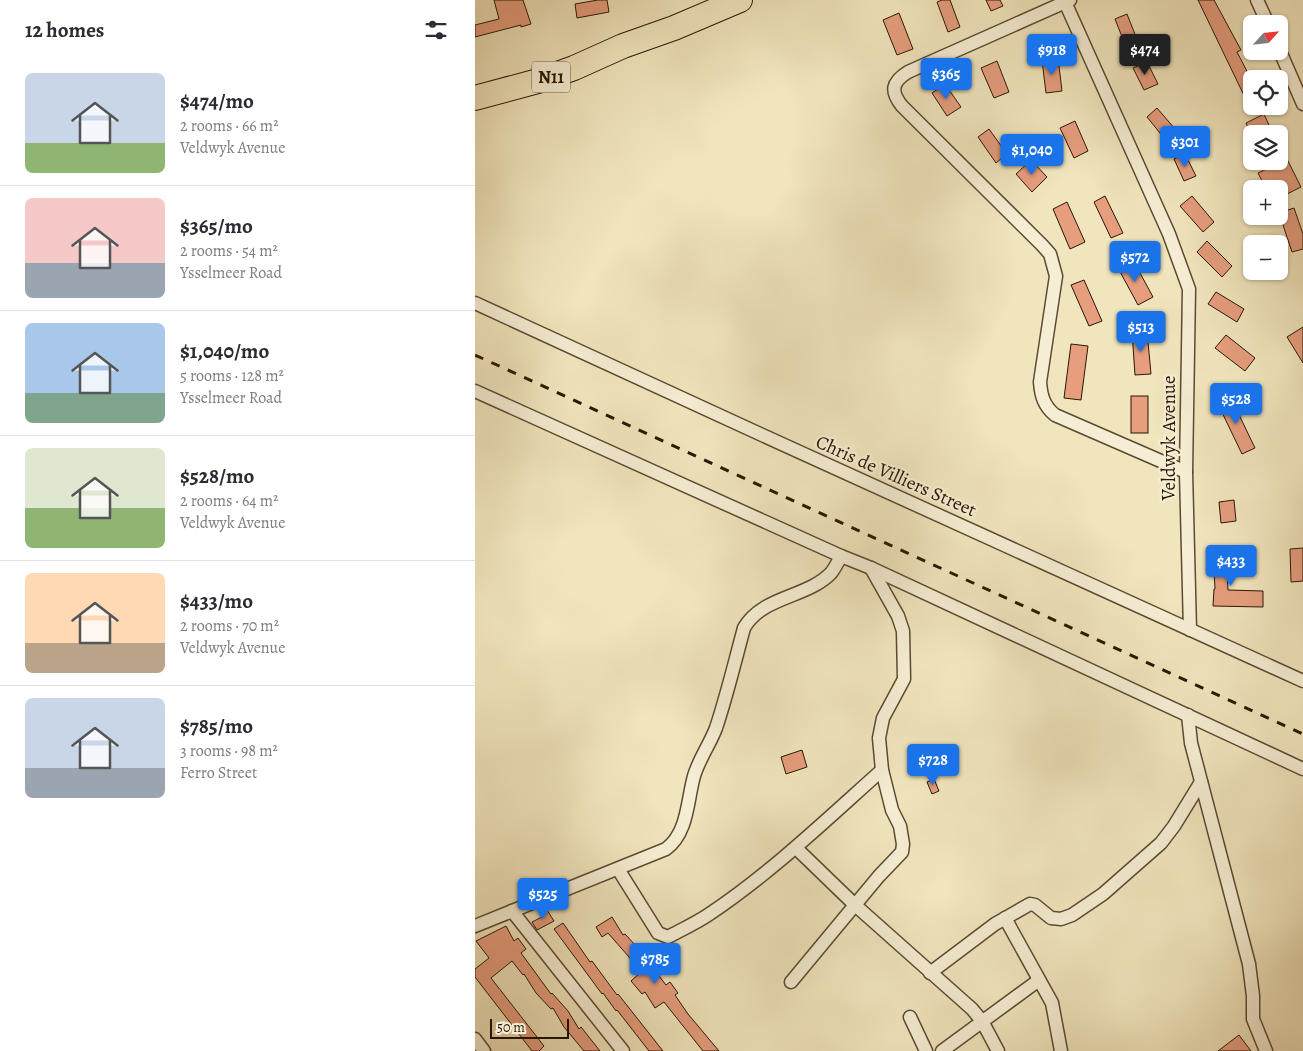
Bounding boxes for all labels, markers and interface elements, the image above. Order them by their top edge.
north arrow [1243,15,1287,60]
map controls [1243,15,1288,280]
text: 12 homes [25,16,104,44]
icon: filters [422,16,450,44]
pin: $918 [1022,34,1082,76]
pin: $474 [1115,34,1175,76]
text: $918 [1038,39,1066,61]
text: $474 [1130,39,1160,61]
pin: $365 [916,58,976,100]
road number: N11 [532,62,570,92]
text: $365 [932,63,960,85]
button: locate [1243,70,1288,115]
text: $474/mo [180,87,254,115]
icon: home [65,93,125,153]
text: 2 rooms · 66 m² [180,115,278,137]
button: layers [1243,125,1288,170]
pin: $301 [1155,126,1215,168]
text: $301 [1171,131,1199,153]
pin: $1,040 [991,134,1073,176]
text: Veldwyk Avenue [180,137,285,159]
text: $1,040 [1011,139,1053,161]
button: + [1243,180,1288,225]
text: $365/mo [180,212,253,240]
icon: home [65,218,125,278]
button: − [1243,235,1288,280]
text: 2 rooms · 54 m² [180,240,278,262]
pin: $572 [1105,240,1165,283]
text: $572 [1121,246,1149,268]
text: Ysselmeer Road [180,262,282,284]
pin: $513 [1111,310,1171,353]
text: $513 [1128,316,1154,338]
text: $1,040/mo [180,337,269,365]
icon: home [65,343,125,403]
text: 5 rooms · 128 m² [180,365,284,387]
street label: Veldwyk Avenue [1156,375,1182,502]
pin: $528 [1206,382,1266,425]
text: Ysselmeer Road [180,387,282,409]
text: $528 [1221,388,1251,410]
street label: Chris de Villiers Street [812,429,980,523]
text: $528/mo [180,462,254,490]
icon: home [65,468,125,528]
text: 2 rooms · 64 m² [180,490,278,512]
text: Veldwyk Avenue [180,512,285,534]
pin: $433 [1201,544,1261,587]
text: $433 [1217,550,1245,572]
text: $433/mo [180,587,253,615]
icon: home [65,593,125,653]
text: 2 rooms · 70 m² [180,615,279,637]
text: Veldwyk Avenue [180,637,285,659]
text: $785/mo [180,712,253,740]
icon: home [65,718,125,778]
text: 3 rooms · 98 m² [180,740,278,762]
pin: $728 [903,744,963,786]
text: $728 [918,749,948,771]
text: Ferro Street [180,762,257,784]
pin: $525 [513,878,573,920]
text: $525 [529,883,557,905]
pin: $785 [625,942,685,985]
text: $785 [641,948,669,970]
scale bar [490,1016,569,1039]
text: 50 m [497,1018,525,1037]

